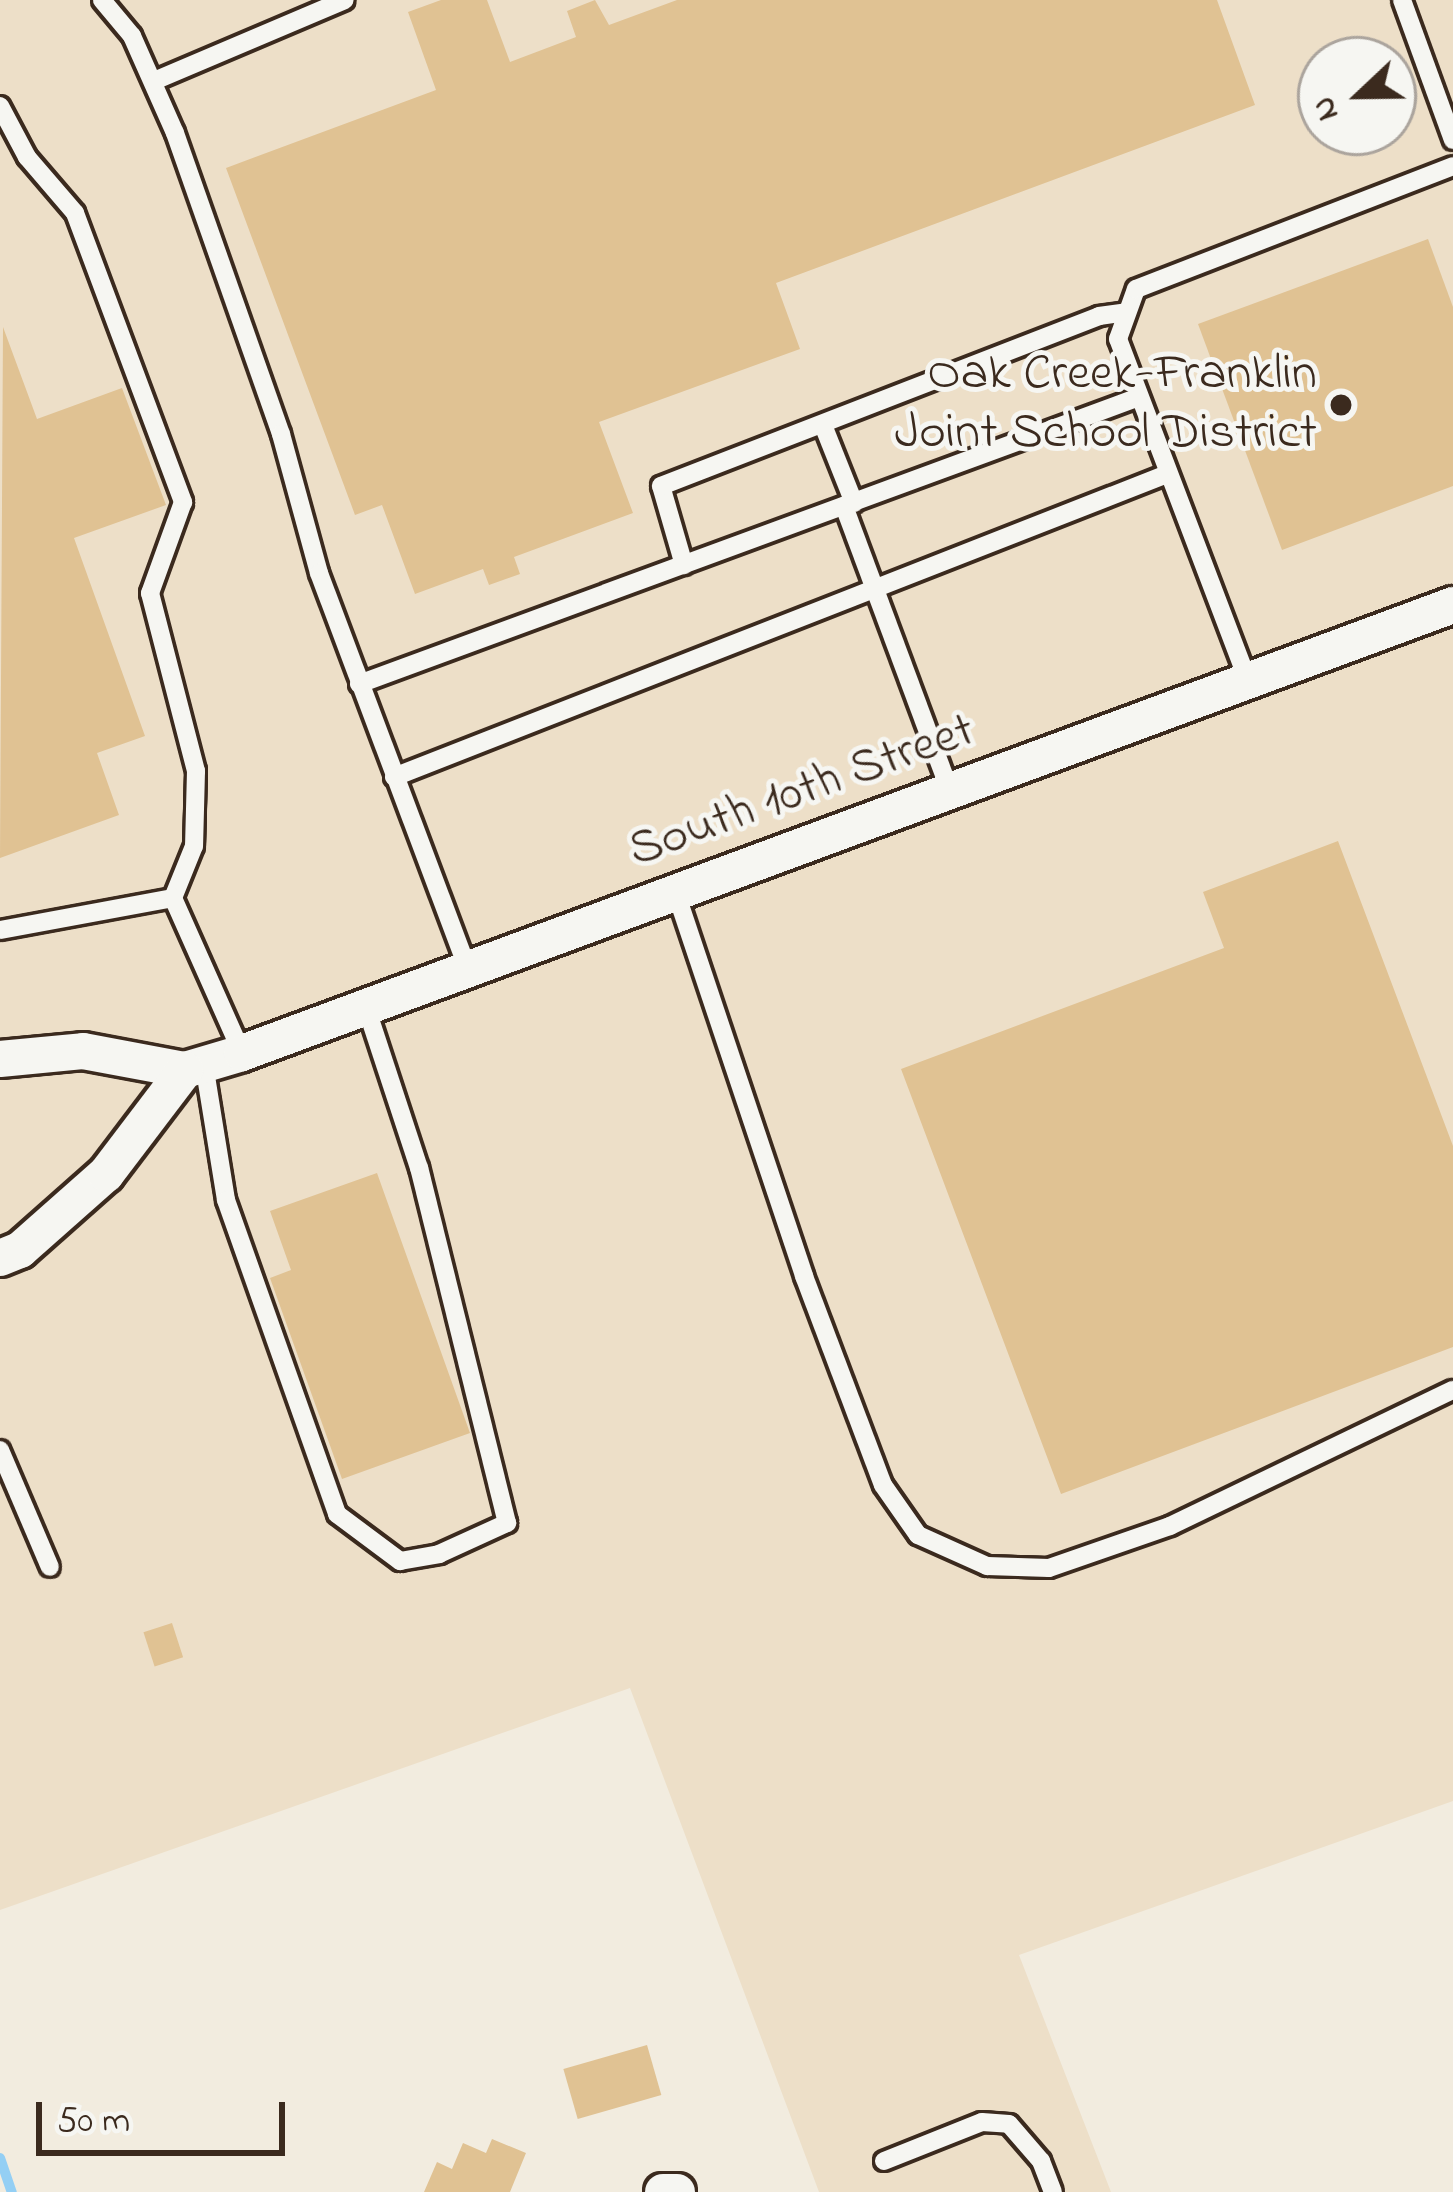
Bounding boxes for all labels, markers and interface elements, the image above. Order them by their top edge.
north arrow [1297,36,1417,156]
text: N [1300,89,1353,128]
place label: Oak Creek-Franklin Joint School District [894,345,1317,465]
marker: Oak Creek-Franklin Joint School District [1328,392,1354,418]
street label: South 10th Street [621,701,983,883]
scale bar [42,2078,291,2152]
text: 50 m [57,2096,130,2149]

